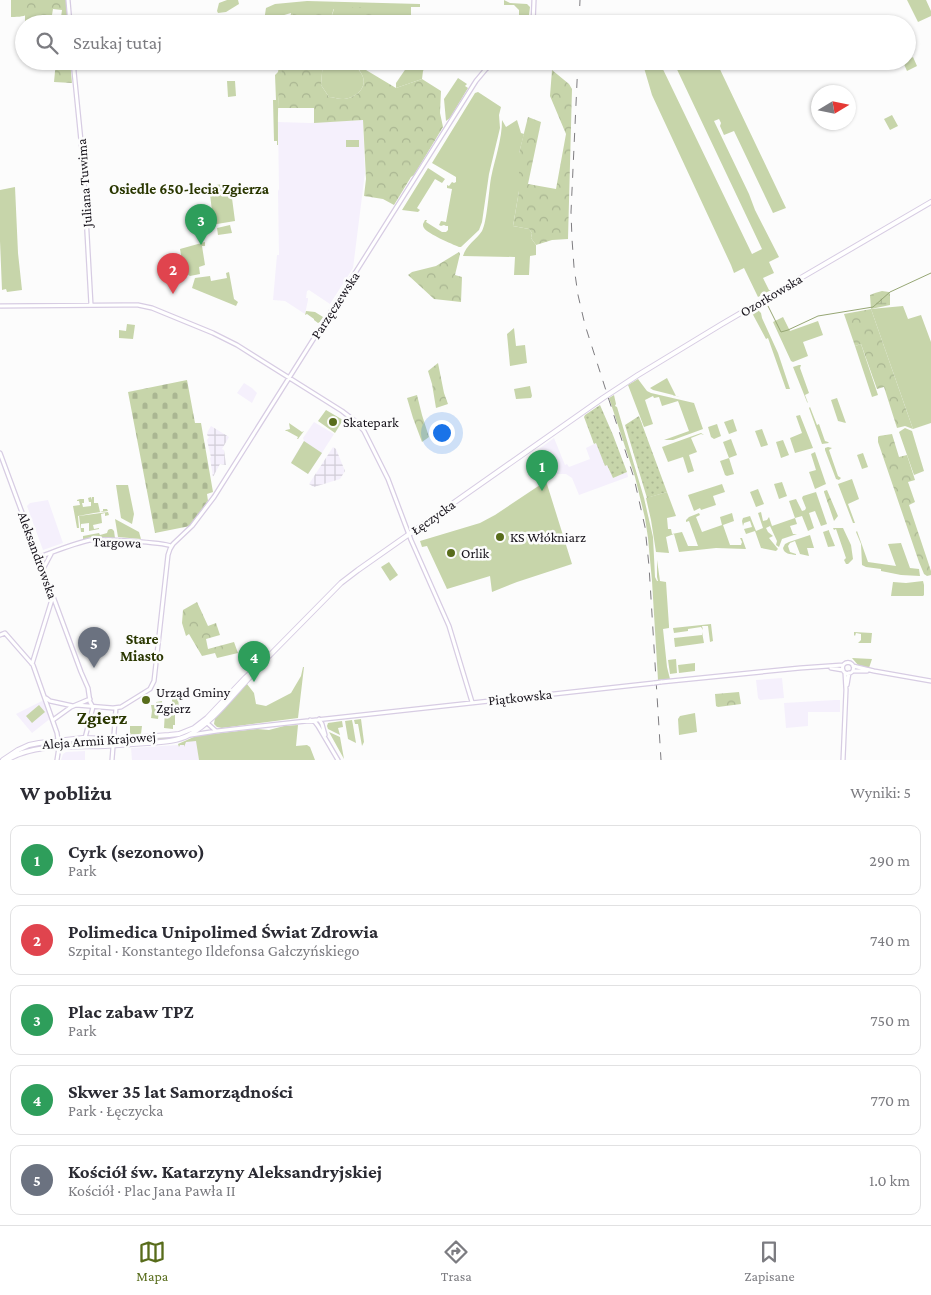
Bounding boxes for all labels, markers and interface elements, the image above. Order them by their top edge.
search box [15,15,916,70]
icon: search [33,29,61,57]
text: Szukaj tutaj [73,32,162,53]
north arrow [811,85,856,130]
street label: Juliana Tuwima [73,138,95,230]
district label: Osiedle 650-lecia Zgierza [109,181,270,197]
pin: 3 [185,204,217,245]
pin: 2 [157,253,189,294]
street label: Parzęczewska [307,268,363,342]
street label: Ozorkowska [737,270,805,320]
place label: Skatepark [343,414,399,430]
marker: Skatepark [327,416,339,428]
your location [429,420,455,446]
pin: 1 [526,450,558,491]
street label: Łęczycka [408,496,458,538]
street label: Aleksandrowska [15,509,61,601]
place label: KS Włókniarz [510,529,586,545]
marker: KS Włókniarz [494,531,506,543]
street label: Targowa [92,533,142,551]
place label: Orlik [461,545,490,561]
marker: Orlik [445,547,457,559]
pin: 5 [78,627,110,668]
district label: Stare Miasto [120,631,164,664]
pin: 4 [238,641,270,682]
place label: Urząd Gminy Zgierz [156,684,231,716]
street label: Piątkowska [487,686,553,708]
marker: Urząd Gminy Zgierz [140,694,152,706]
district label: Zgierz [77,707,127,728]
street label: Aleja Armii Krajowej [42,728,156,753]
text: W pobliżu [20,781,112,805]
text: Wyniki: 5 [850,784,911,801]
text: Cyrk (sezonowo) [68,841,205,862]
text: 1 [34,852,40,869]
text: 290 m [869,852,910,869]
text: Park [68,862,96,879]
text: Polimedica Unipolimed Świat Zdrowia [68,921,378,942]
text: 2 [33,932,41,949]
text: 740 m [870,932,910,949]
text: Szpital · Konstantego Ildefonsa Gałczyńskiego [68,942,360,959]
text: Plac zabaw TPZ [68,1001,194,1022]
text: 3 [33,1012,41,1029]
text: 750 m [870,1012,910,1029]
text: Park [68,1022,96,1039]
text: Skwer 35 lat Samorządności [68,1081,293,1102]
text: 4 [33,1092,41,1109]
text: 770 m [871,1092,910,1109]
text: Park · Łęczycka [68,1102,163,1119]
text: Kościół św. Katarzyny Aleksandryjskiej [68,1161,382,1182]
text: 5 [33,1172,41,1189]
text: 1.0 km [869,1172,910,1189]
text: Kościół · Plac Jana Pawła II [68,1182,236,1199]
tab: Mapa [136,1238,168,1284]
tab: Trasa [441,1238,472,1284]
tab: Zapisane [744,1238,795,1284]

